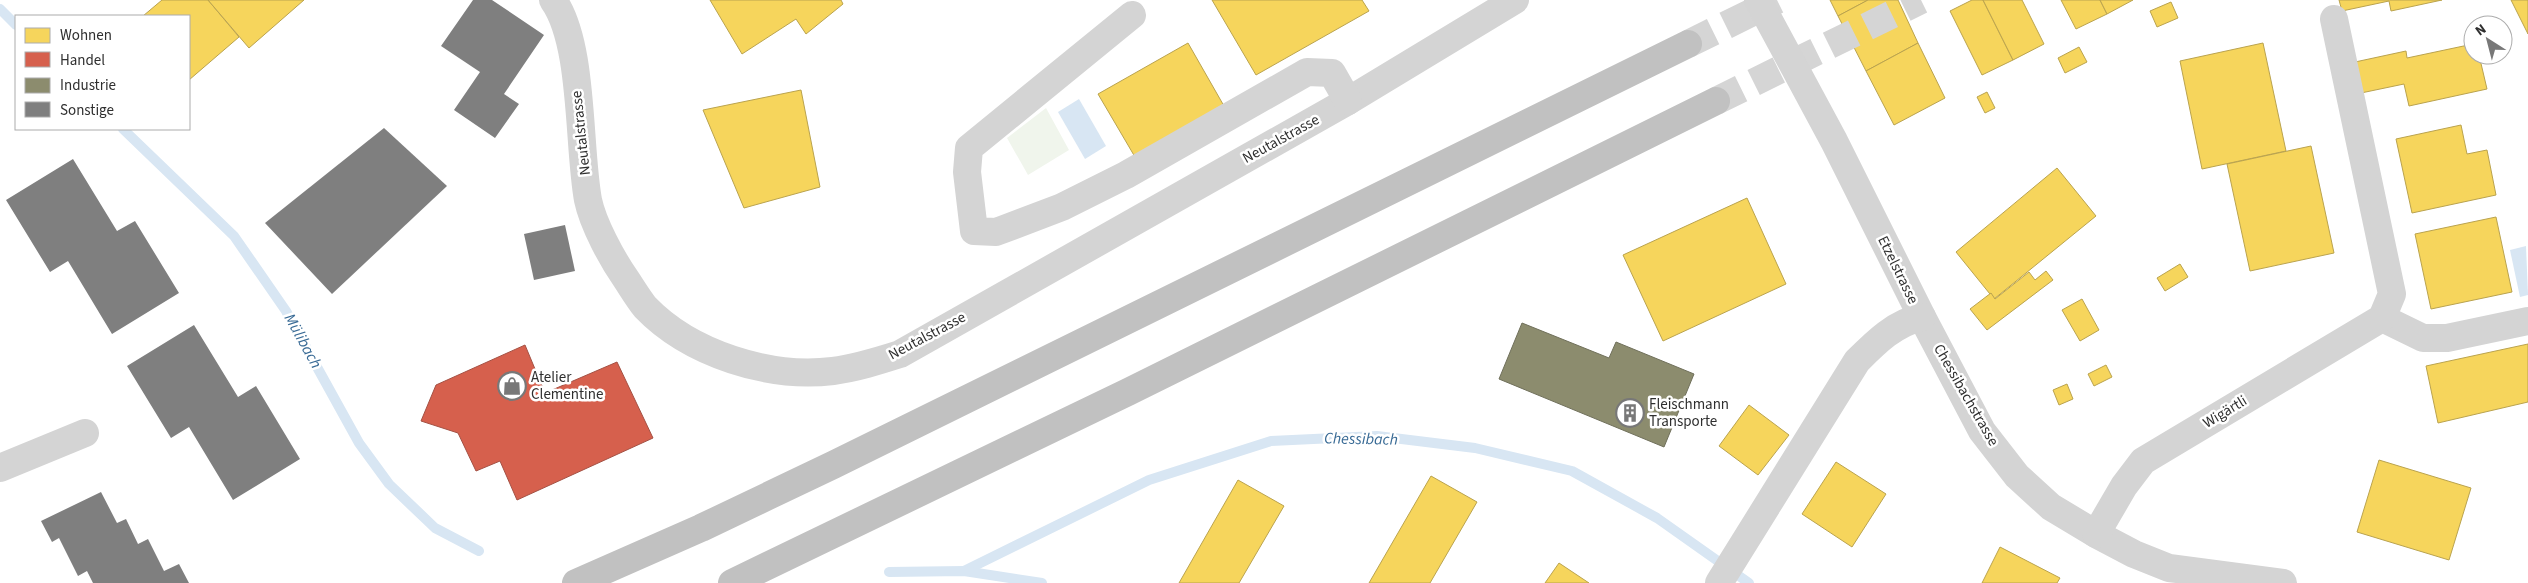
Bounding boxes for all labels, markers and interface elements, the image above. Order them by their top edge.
legend [15,15,190,130]
north arrow [2463,15,2513,65]
text: N [2471,19,2491,41]
text: Wohnen [60,25,112,46]
text: Handel [60,50,105,71]
text: Industrie [60,75,116,96]
street label: Neutalstrasse [566,90,596,176]
text: Sonstige [60,100,114,121]
street label: Neutalstrasse [1239,109,1323,169]
street label: Etzelstrasse [1872,232,1924,308]
street label: Neutalstrasse [885,307,969,365]
water label: Mülibach [279,309,327,373]
street label: Chessibachstrasse [1928,340,2004,450]
place label: Atelier Clementine [531,367,603,405]
shop icon: Atelier Clementine [497,371,527,401]
street label: Wigärtli [2199,391,2251,433]
place label: Fleischmann Transporte [1649,394,1729,432]
building icon: Fleischmann Transporte [1615,398,1645,428]
water label: Chessibach [1324,427,1398,451]

